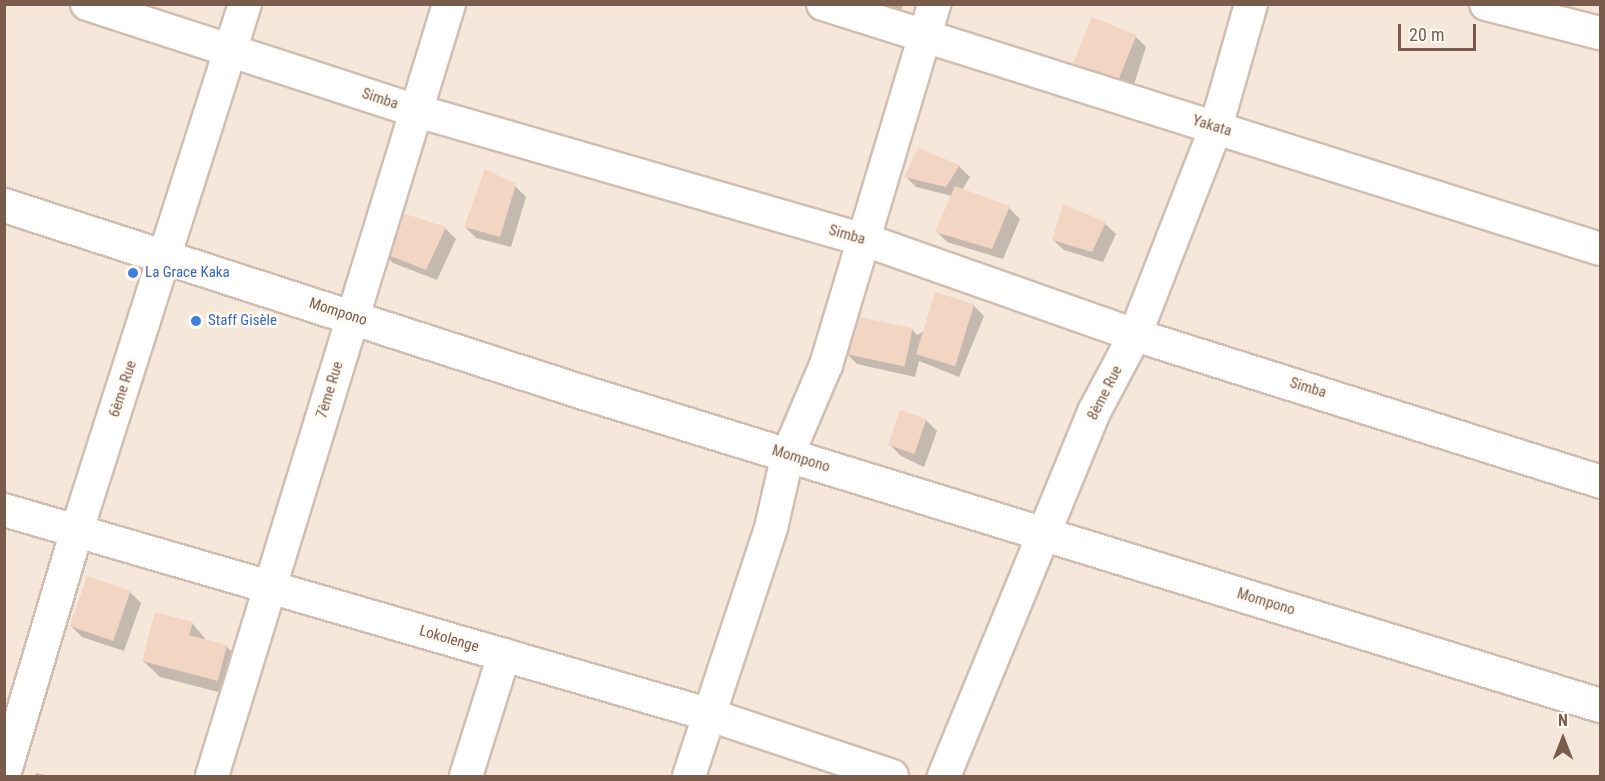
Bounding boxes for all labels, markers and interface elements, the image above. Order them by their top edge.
scale bar [1401,12,1479,50]
text: 20 m [1409,24,1444,45]
street label: Simba [360,85,400,113]
street label: Yakata [1190,112,1234,140]
street label: Simba [827,221,867,249]
place label: La Grace Kaka [145,264,230,282]
marker: La Grace Kaka [126,266,140,280]
street label: Mompono [307,294,369,330]
place label: Staff Gisèle [208,312,277,330]
marker: Staff Gisèle [189,314,203,328]
street label: 6ème Rue [105,358,141,420]
street label: 7ème Rue [313,359,347,421]
street label: 8ème Rue [1084,363,1126,423]
street label: Simba [1288,374,1328,402]
street label: Mompono [770,442,832,476]
street label: Mompono [1235,585,1297,619]
street label: Lokolenge [417,622,481,656]
north arrow [1533,709,1593,769]
text: N [1558,711,1568,730]

